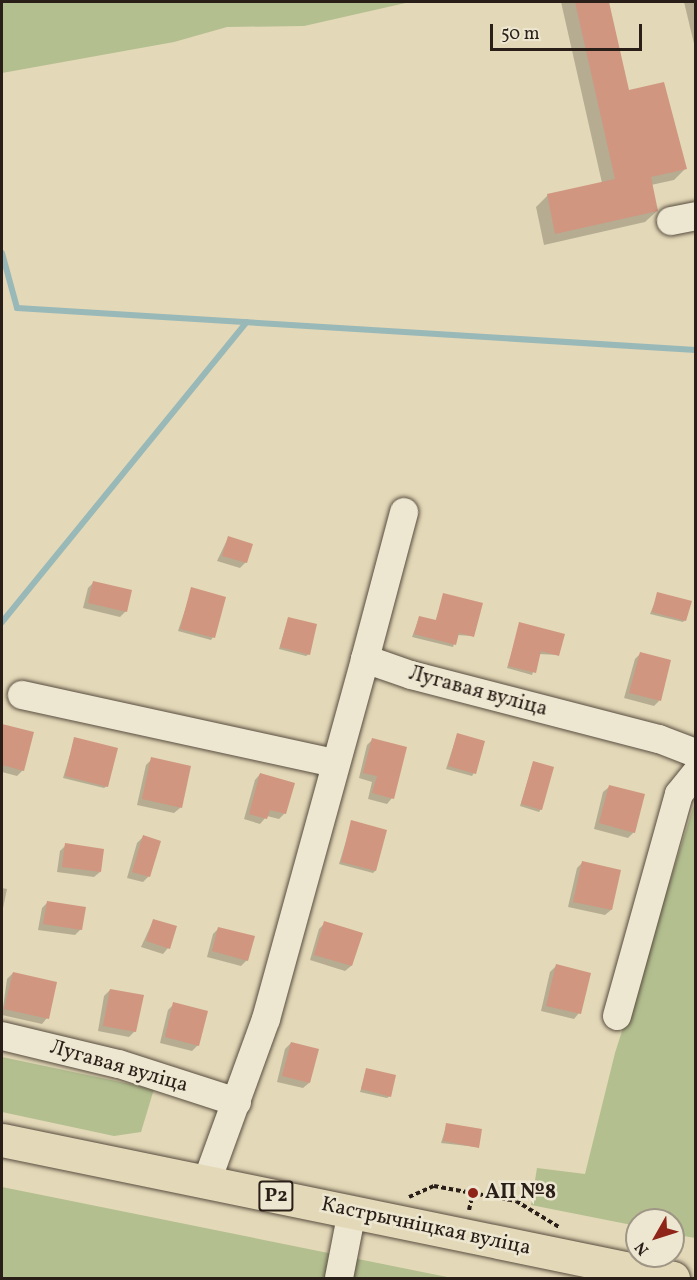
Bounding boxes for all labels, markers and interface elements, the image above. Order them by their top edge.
scale bar [493,12,644,50]
text: 50 m [501,22,540,47]
street label: Лугавая вуліца [406,661,550,723]
street label: Лугавая вуліца [47,1035,191,1099]
road number: Р2 [258,1179,294,1213]
place label: АП №8 [485,1180,556,1206]
marker: АП №8 [466,1186,480,1200]
street label: Кастрычніцкая вуліца [319,1192,533,1262]
north arrow [625,1208,685,1268]
text: N [630,1237,655,1260]

